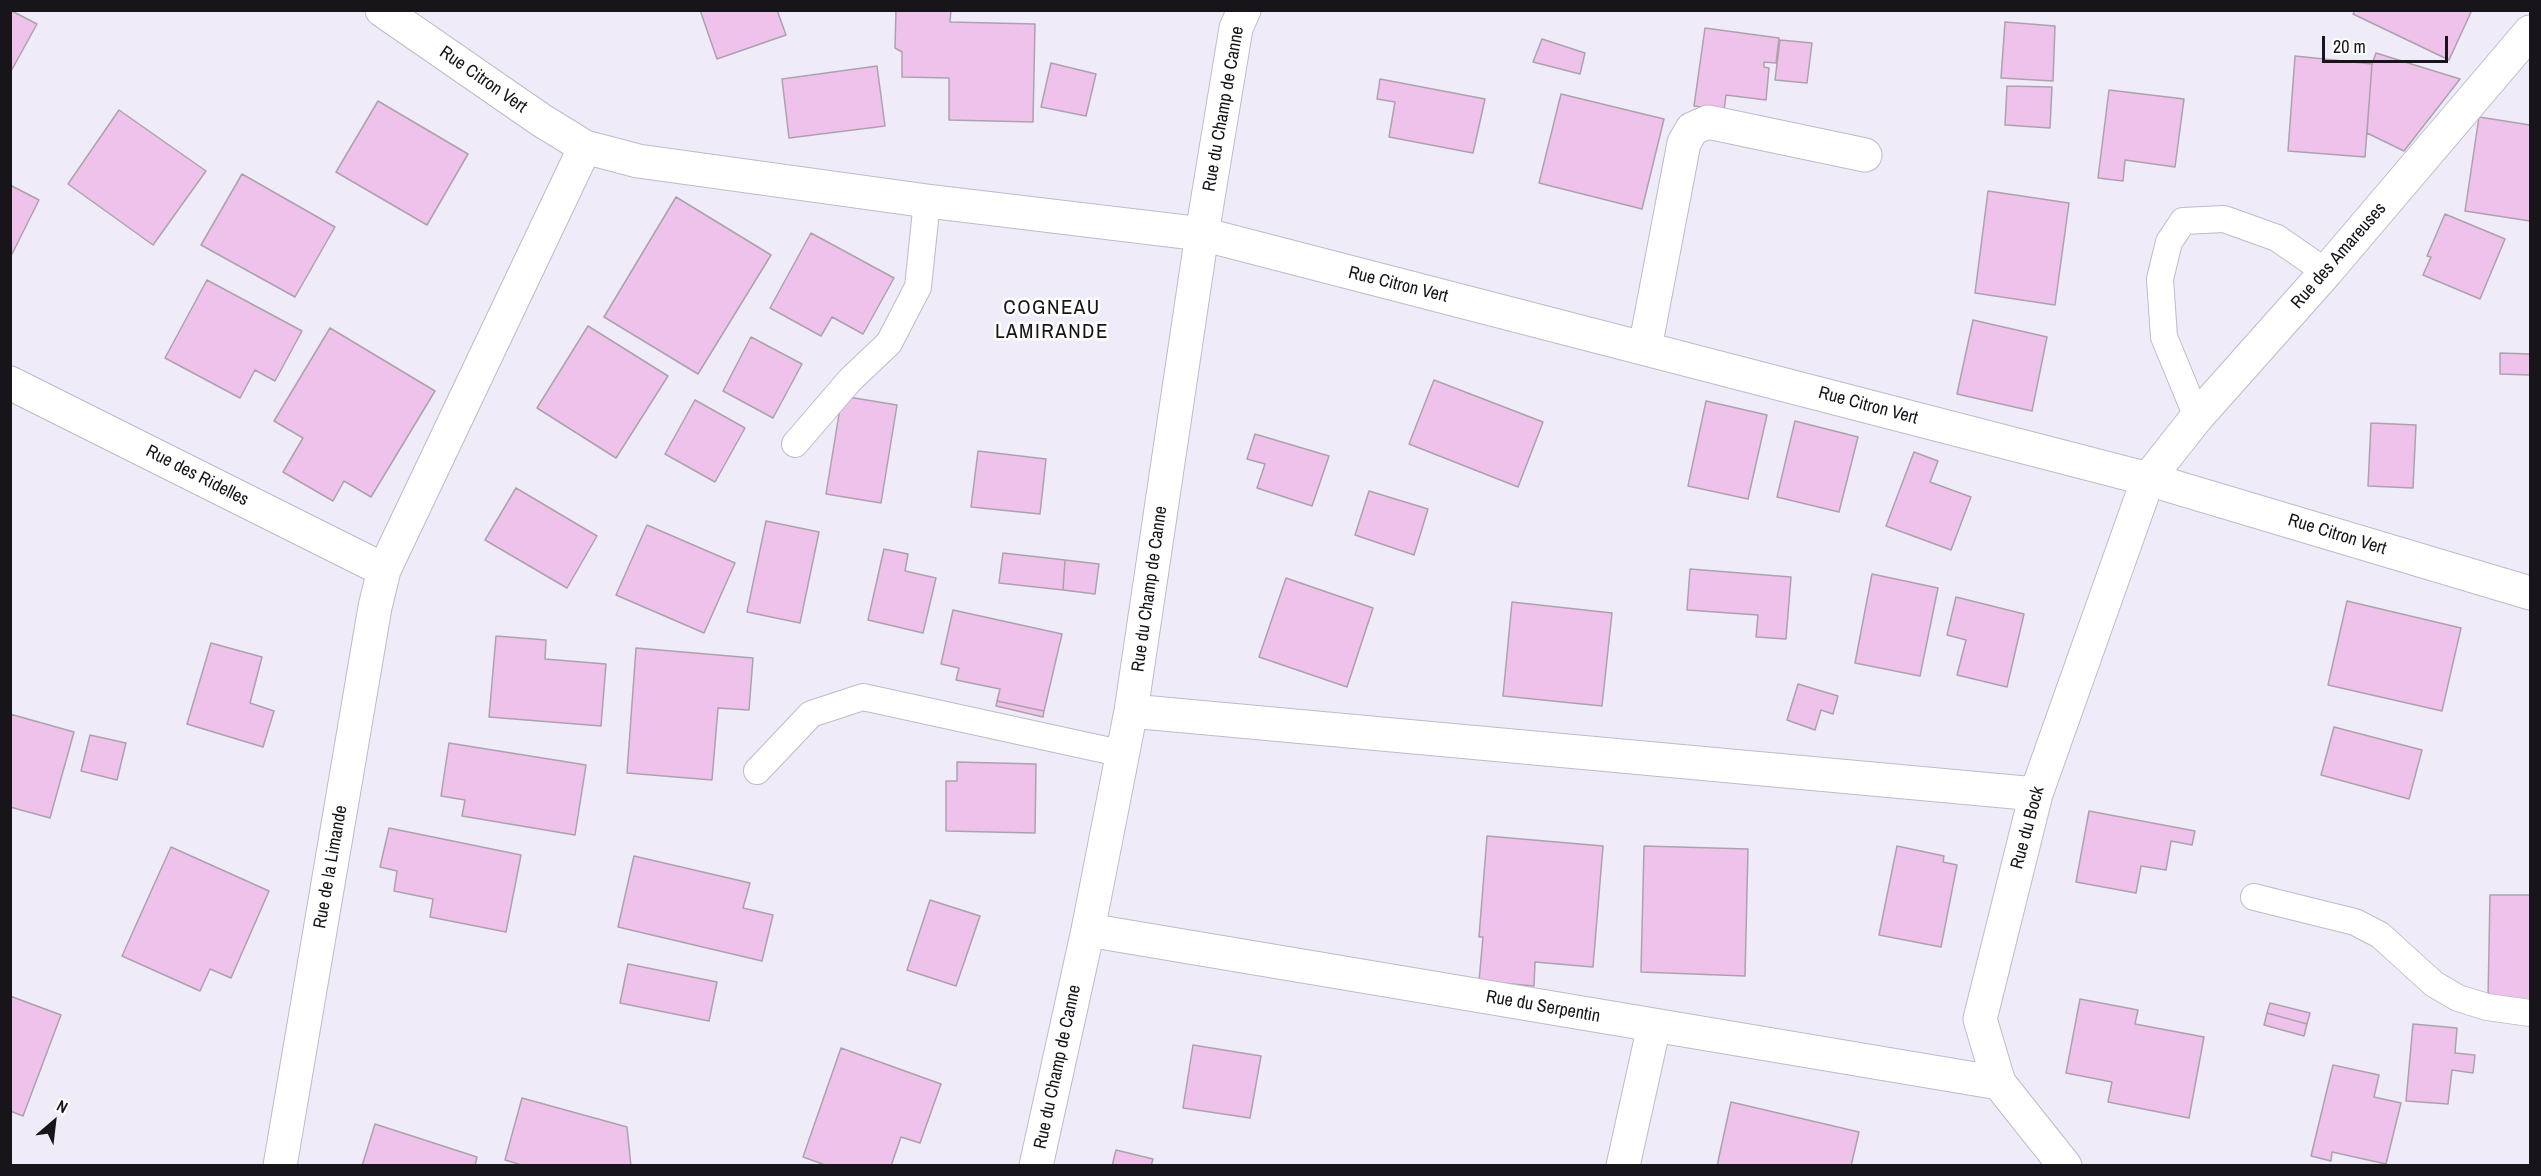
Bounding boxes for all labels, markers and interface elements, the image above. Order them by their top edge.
scale bar [2325,24,2451,62]
street label: Rue du Champ de Canne [1199,25,1249,193]
text: 20 m [2333,34,2366,59]
street label: Rue Citron Vert [435,42,531,118]
street label: Rue des Amareuses [2287,198,2391,314]
street label: Rue Citron Vert [1346,262,1450,308]
district label: COGNEAU LAMIRANDE [995,295,1109,345]
street label: Rue Citron Vert [1816,382,1920,430]
street label: Rue des Ridelles [142,441,252,511]
street label: Rue du Champ de Canne [1128,505,1172,673]
street label: Rue Citron Vert [2285,510,2389,560]
street label: Rue du Bock [2007,784,2049,872]
street label: Rue de la Limande [310,804,352,930]
street label: Rue du Champ de Canne [1030,983,1086,1151]
street label: Rue du Serpentin [1484,986,1602,1028]
north arrow [24,1092,84,1152]
text: N [53,1094,72,1118]

